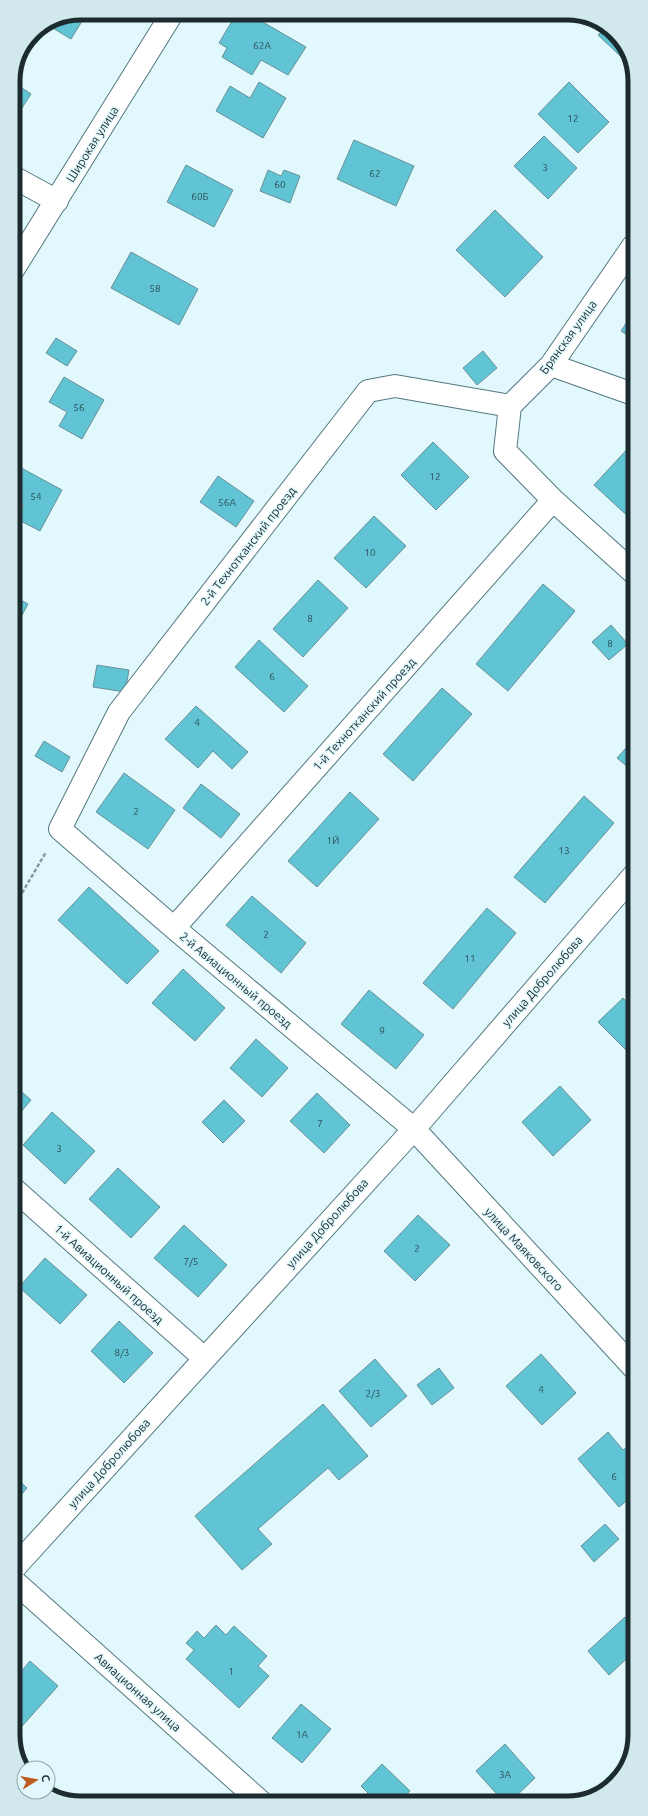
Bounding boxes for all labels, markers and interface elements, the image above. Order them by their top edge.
house number: 62А [253,40,271,51]
street label: Широкая улица [63,104,121,184]
house number: 12 [567,113,579,124]
house number: 3 [542,162,548,173]
house number: 62 [369,168,381,179]
house number: 60 [274,179,286,190]
house number: 60Б [191,191,209,202]
house number: 58 [149,283,161,294]
street label: Брянская улица [537,298,599,376]
house number: 56 [73,402,85,413]
house number: 12 [429,471,441,482]
street label: 2-й Технотканский проезд [198,484,298,608]
house number: 54 [30,491,42,502]
house number: 56А [218,497,236,508]
house number: 10 [364,547,376,558]
house number: 8 [307,613,313,624]
house number: 8 [607,638,613,649]
street label: 1-й Технотканский проезд [310,655,418,773]
house number: 6 [269,671,275,682]
house number: 4 [194,717,200,728]
house number: 2 [133,806,139,817]
house number: 1Й [327,835,339,846]
house number: 13 [558,845,570,856]
street label: 2-й Авиационный проезд [177,929,295,1031]
house number: 2 [263,929,269,940]
street label: улица Добролюбова [499,933,585,1029]
house number: 11 [464,953,476,964]
house number: 9 [379,1025,385,1036]
house number: 7 [317,1118,323,1129]
house number: 3 [56,1143,62,1154]
street label: улица Добролюбова [284,1176,370,1270]
street label: улица Маяковского [482,1205,566,1293]
street label: 1-й Авиационный проезд [52,1222,166,1326]
house number: 2 [414,1243,420,1254]
house number: 7/5 [184,1256,198,1267]
house number: 8/3 [115,1347,129,1358]
house number: 4 [538,1384,544,1395]
house number: 2/3 [366,1388,380,1399]
street label: улица Добролюбова [66,1416,152,1510]
house number: 6 [611,1471,617,1482]
street label: Авиационная улица [92,1650,184,1734]
house number: 1 [228,1666,234,1677]
house number: 1А [296,1729,309,1740]
north arrow [16,1760,56,1800]
house number: 3А [499,1769,512,1780]
text: С [39,1773,52,1783]

